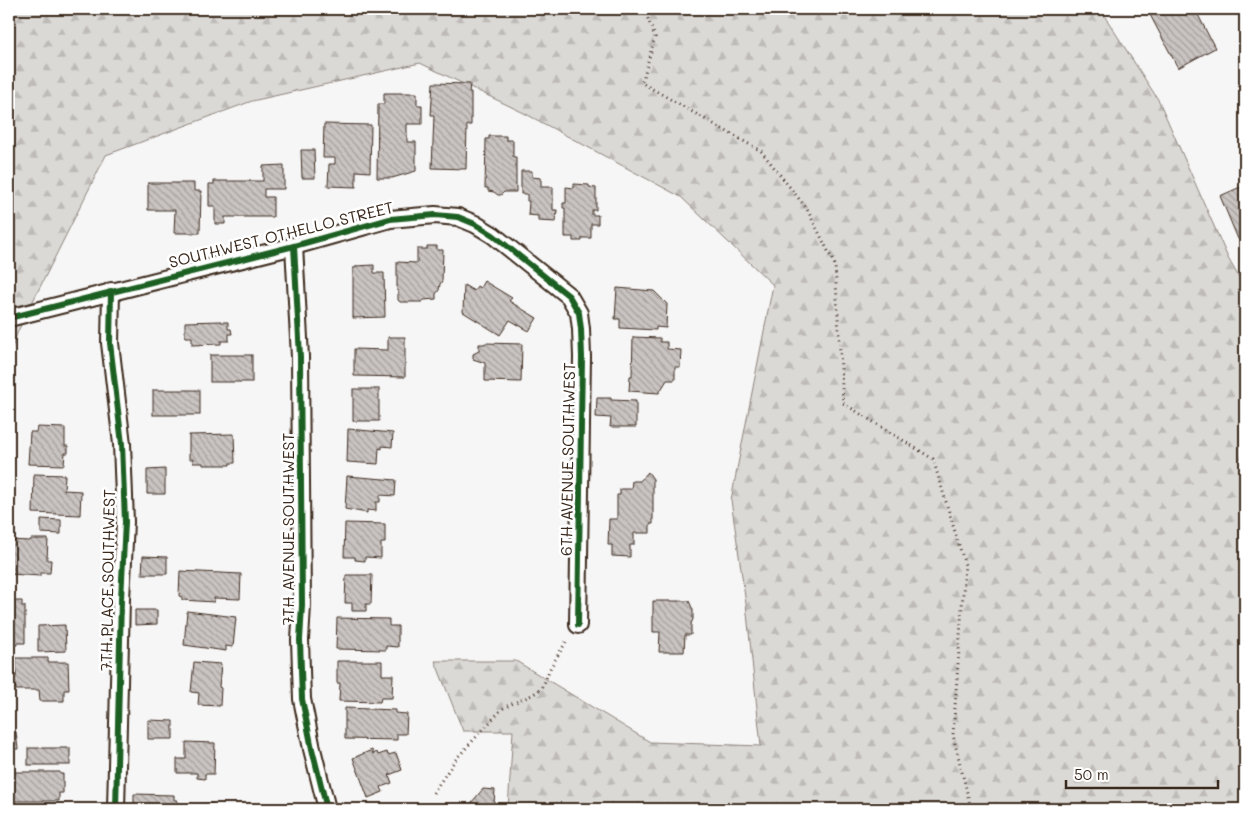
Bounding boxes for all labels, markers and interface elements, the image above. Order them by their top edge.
street label: SOUTHWEST OTHELLO STREET [166,196,396,272]
street label: 6TH AVENUE SOUTHWEST [555,362,579,556]
street label: 7TH AVENUE SOUTHWEST [277,432,298,626]
street label: 7TH PLACE SOUTHWEST [95,489,119,671]
scale bar [1066,758,1219,790]
text: 50 m [1074,764,1109,784]

